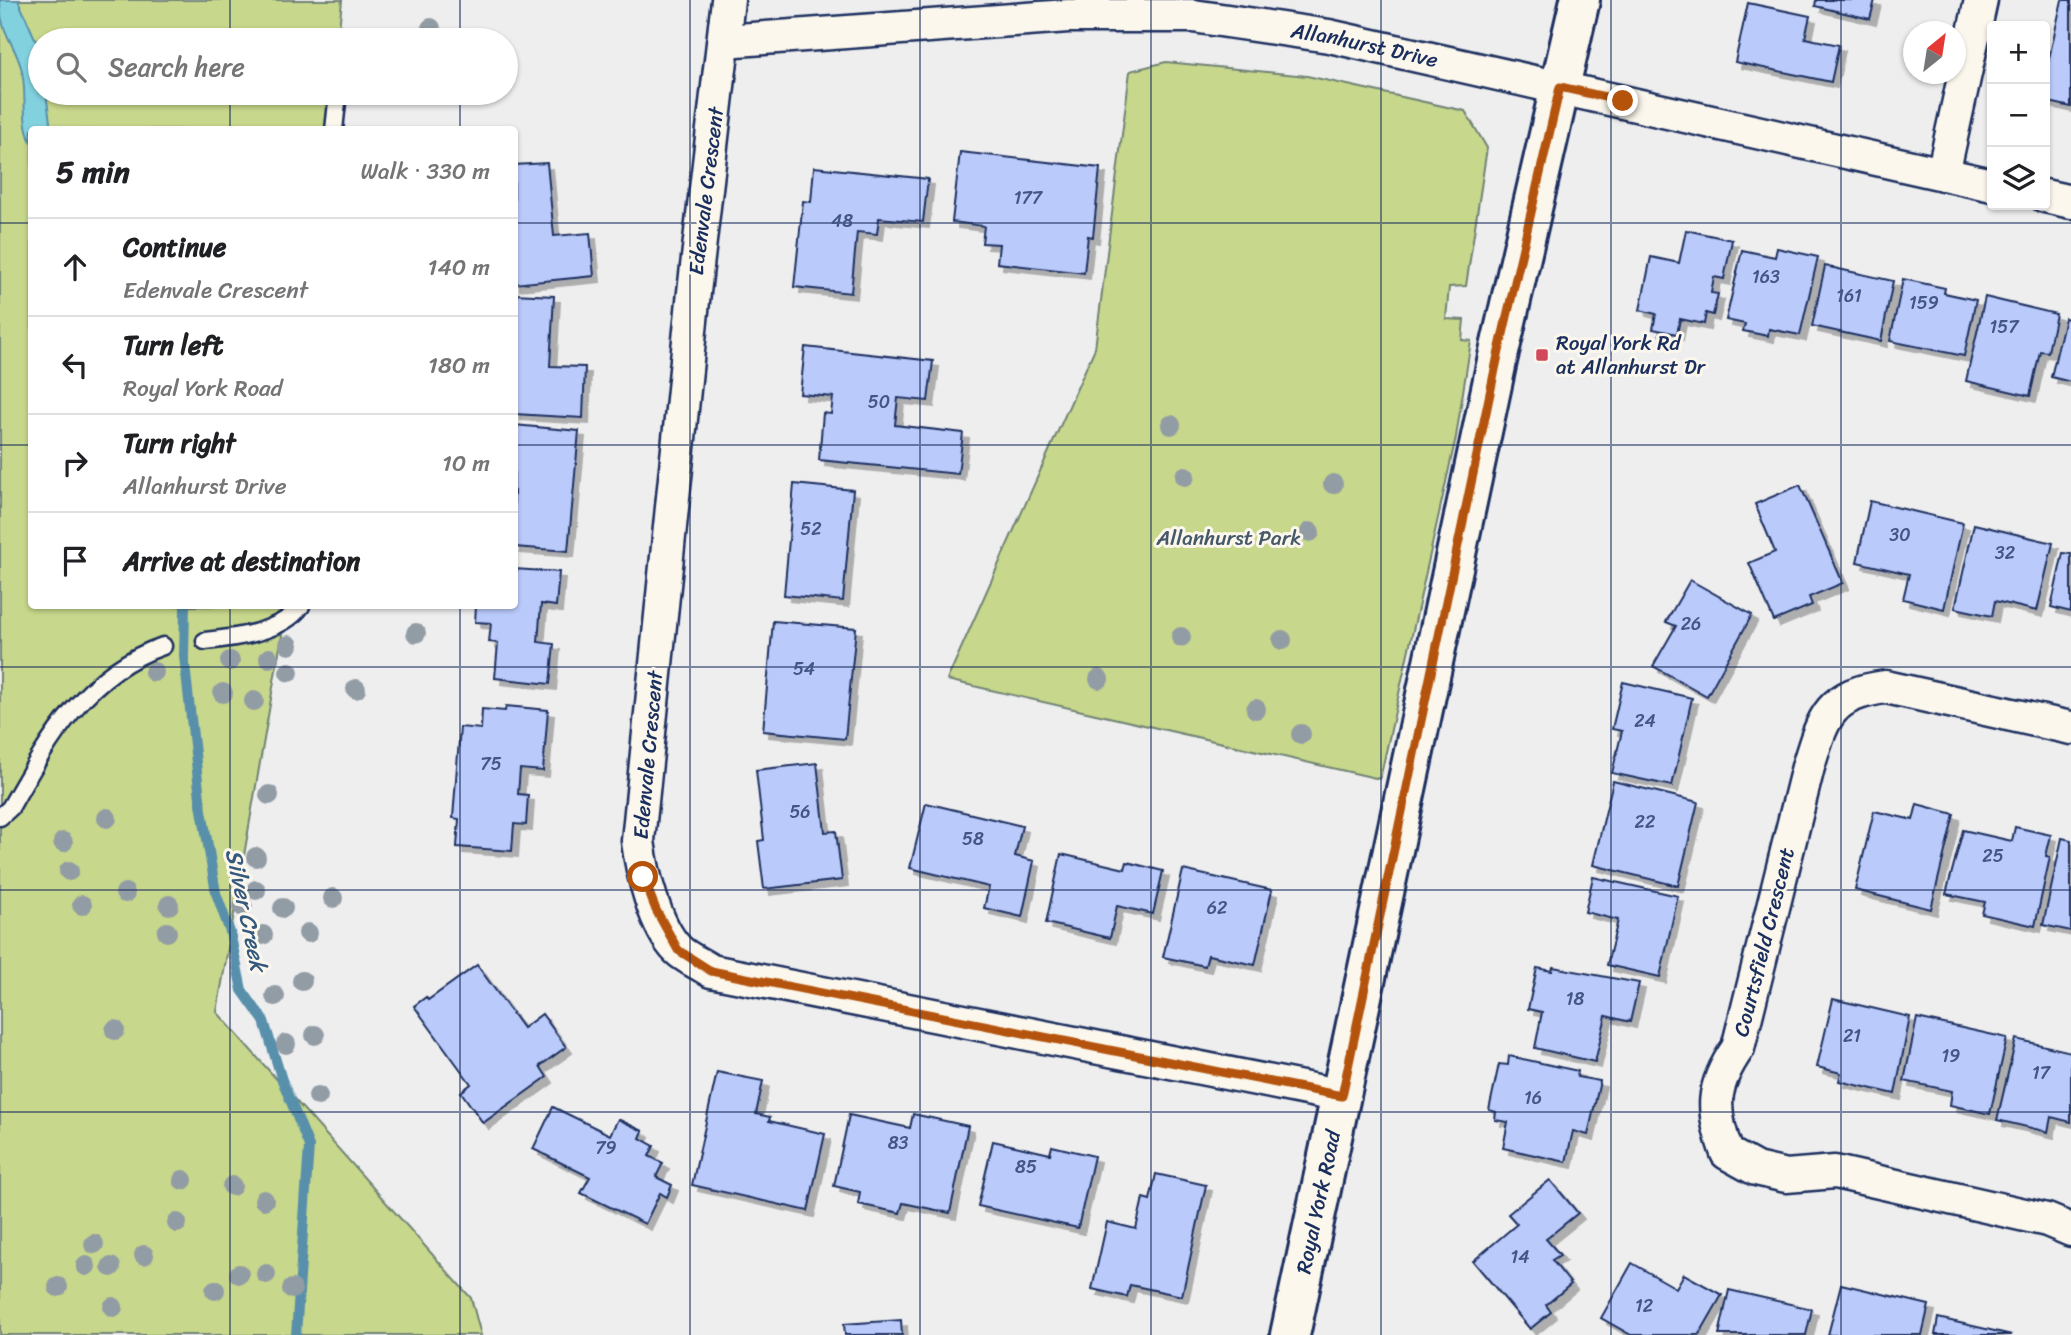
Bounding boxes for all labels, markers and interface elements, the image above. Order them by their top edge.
street label: Allanhurst Drive [1288,12,1442,79]
north arrow [1903,21,1966,84]
map controls [1987,21,2050,210]
button: + [1987,21,2050,84]
search box [28,28,518,105]
text: Search here [108,44,245,90]
icon: search [52,48,90,86]
button: − [1987,84,2050,147]
route end [1607,85,1638,116]
street label: Edenvale Crescent [677,103,735,277]
text: 5 min [56,145,130,199]
button: layers [1987,147,2050,210]
text: Walk · 330 m [360,151,490,192]
house number: 177 [1014,182,1044,214]
house number: 48 [831,205,853,237]
text: Continue [123,224,226,270]
text: 140 m [428,247,490,288]
icon: ahead [56,248,94,286]
house number: 163 [1752,261,1780,293]
text: Edenvale Crescent [123,270,308,311]
house number: 161 [1836,280,1862,312]
house number: 159 [1909,287,1939,319]
house number: 157 [1990,311,2020,343]
text: Turn left [123,322,223,368]
place label: Royal York Rd at Allanhurst Dr [1556,324,1707,386]
text: 180 m [428,345,490,386]
icon: left [56,346,94,384]
marker: Royal York Rd at Allanhurst Dr [1534,347,1550,363]
text: Royal York Road [123,368,283,409]
house number: 50 [868,386,890,418]
text: Turn right [123,420,236,466]
text: 10 m [442,443,490,484]
icon: right [56,444,94,482]
text: Allanhurst Drive [123,466,287,507]
house number: 52 [800,513,822,545]
park label: Allanhurst Park [1156,519,1301,557]
house number: 30 [1889,519,1911,551]
house number: 32 [1995,537,2015,569]
text: Arrive at destination [123,538,360,584]
icon: arrive [56,542,94,580]
house number: 26 [1681,608,1701,640]
house number: 54 [793,653,815,685]
street label: Edenvale Crescent [622,668,674,841]
house number: 24 [1634,705,1656,737]
house number: 75 [480,748,502,780]
house number: 56 [789,796,811,828]
house number: 22 [1635,806,1655,838]
house number: 58 [962,823,984,855]
house number: 25 [1982,840,2004,872]
street label: Courtsfield Crescent [1722,843,1806,1041]
water label: Silver Creek [213,845,280,978]
route start [627,861,658,892]
house number: 62 [1207,892,1227,924]
house number: 18 [1566,983,1584,1015]
house number: 21 [1843,1020,1861,1052]
house number: 19 [1942,1040,1960,1072]
house number: 17 [2032,1057,2052,1089]
house number: 16 [1524,1082,1542,1114]
street label: Royal York Road [1285,1125,1352,1277]
house number: 83 [888,1127,908,1159]
house number: 79 [595,1132,617,1164]
house number: 85 [1015,1151,1037,1183]
house number: 14 [1511,1241,1529,1273]
house number: 12 [1635,1290,1653,1322]

